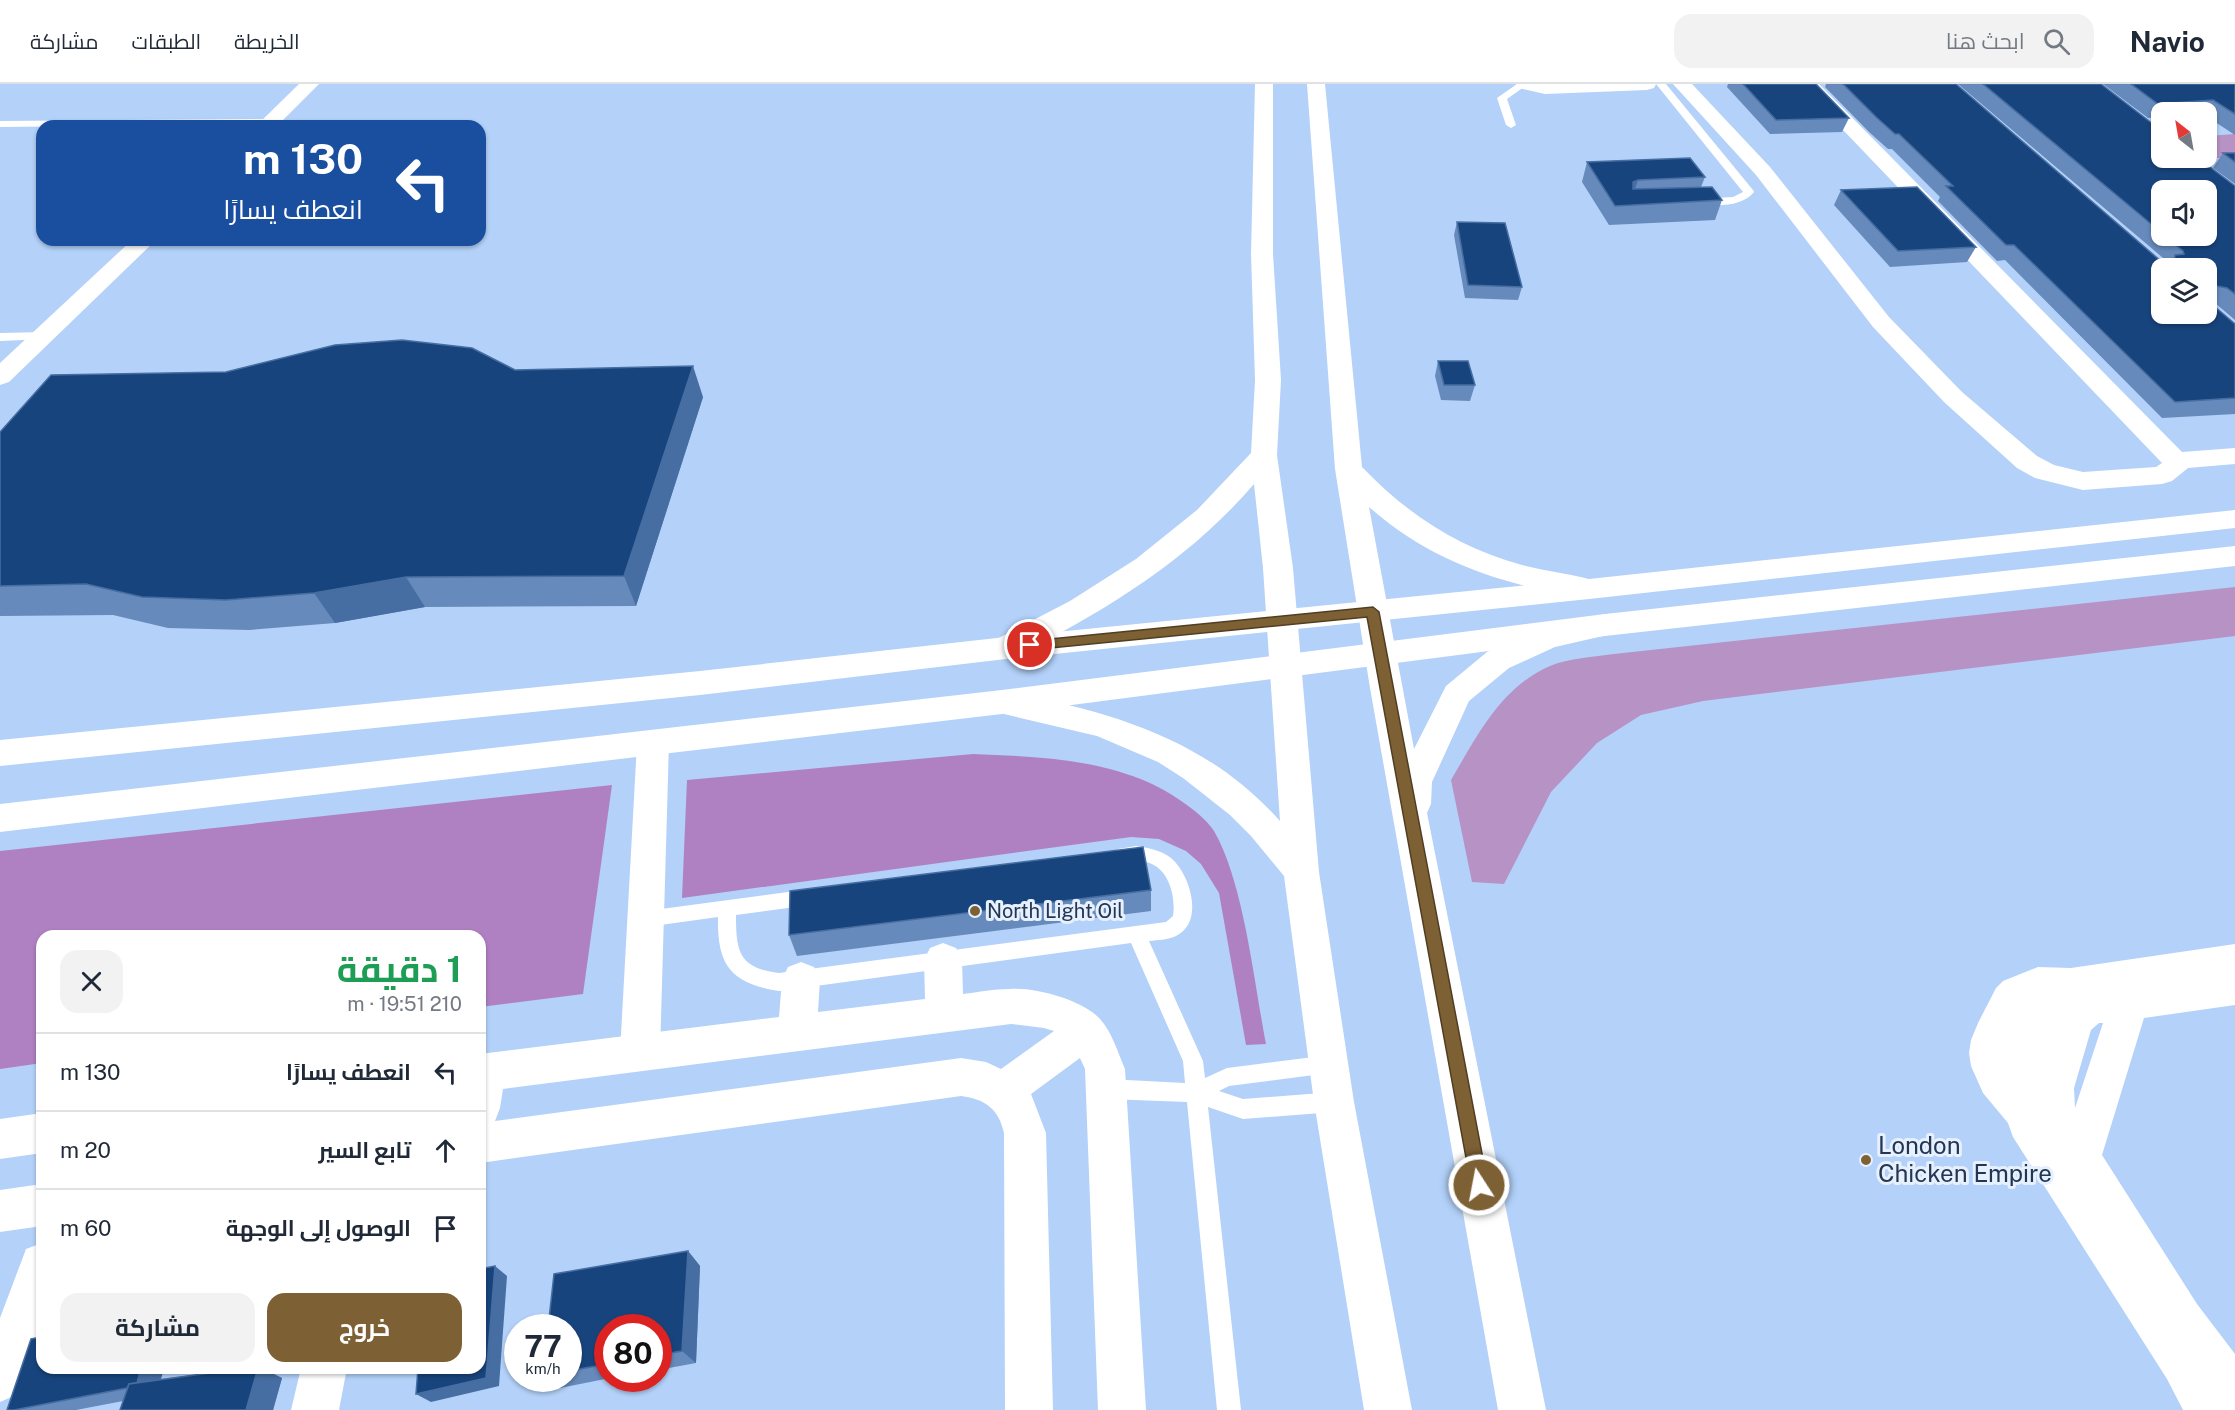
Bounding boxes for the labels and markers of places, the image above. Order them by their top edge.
pin [1004,619,1055,670]
place label: North Light Oil [987,899,1123,923]
marker: North Light Oil [968,904,982,918]
place label: London Chicken Empire [1878,1131,2052,1187]
marker: London Chicken Empire [1859,1153,1873,1167]

